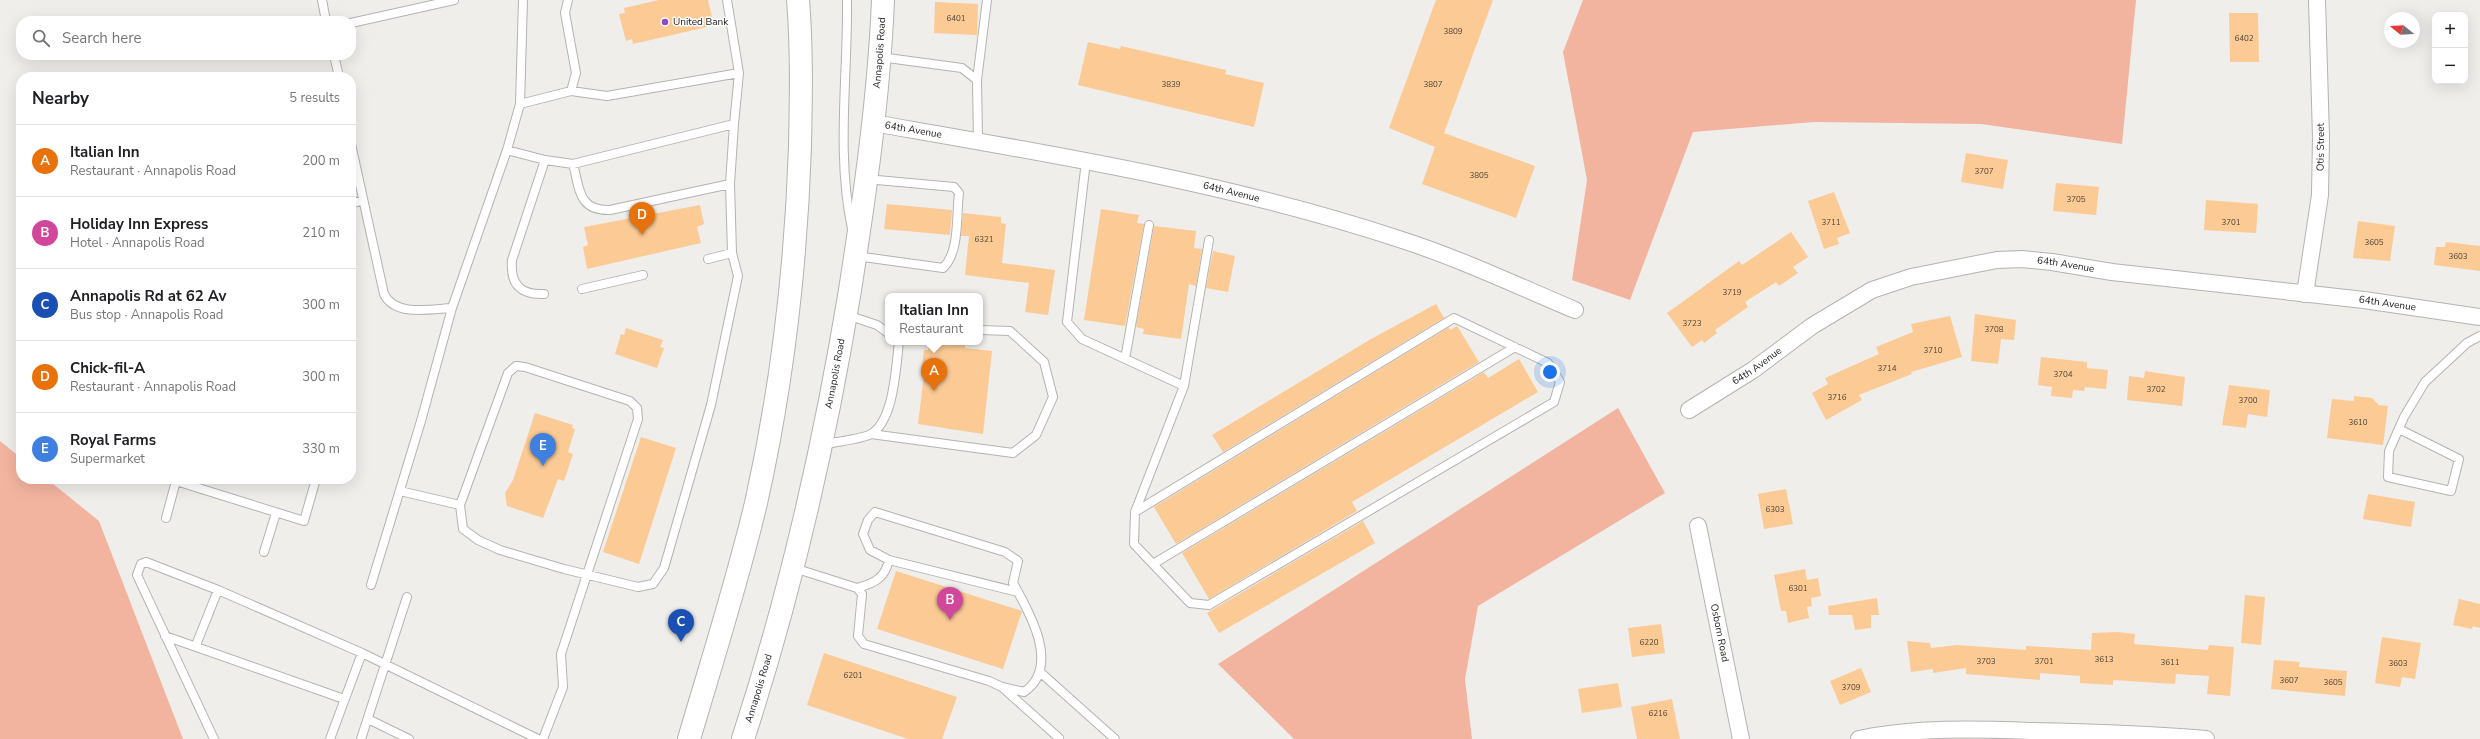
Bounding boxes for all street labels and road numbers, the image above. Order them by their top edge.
street label: Annapolis Road [870,17,889,89]
street label: 64th Avenue [884,118,943,142]
street label: Otis Street [2313,122,2328,171]
street label: 64th Avenue [1202,179,1261,206]
street label: 64th Avenue [2036,254,2096,276]
street label: 64th Avenue [2358,292,2417,315]
street label: Annapolis Road [822,337,849,410]
street label: 64th Avenue [1729,344,1785,388]
street label: Osborn Road [1707,603,1732,663]
street label: Annapolis Road [742,652,776,725]

